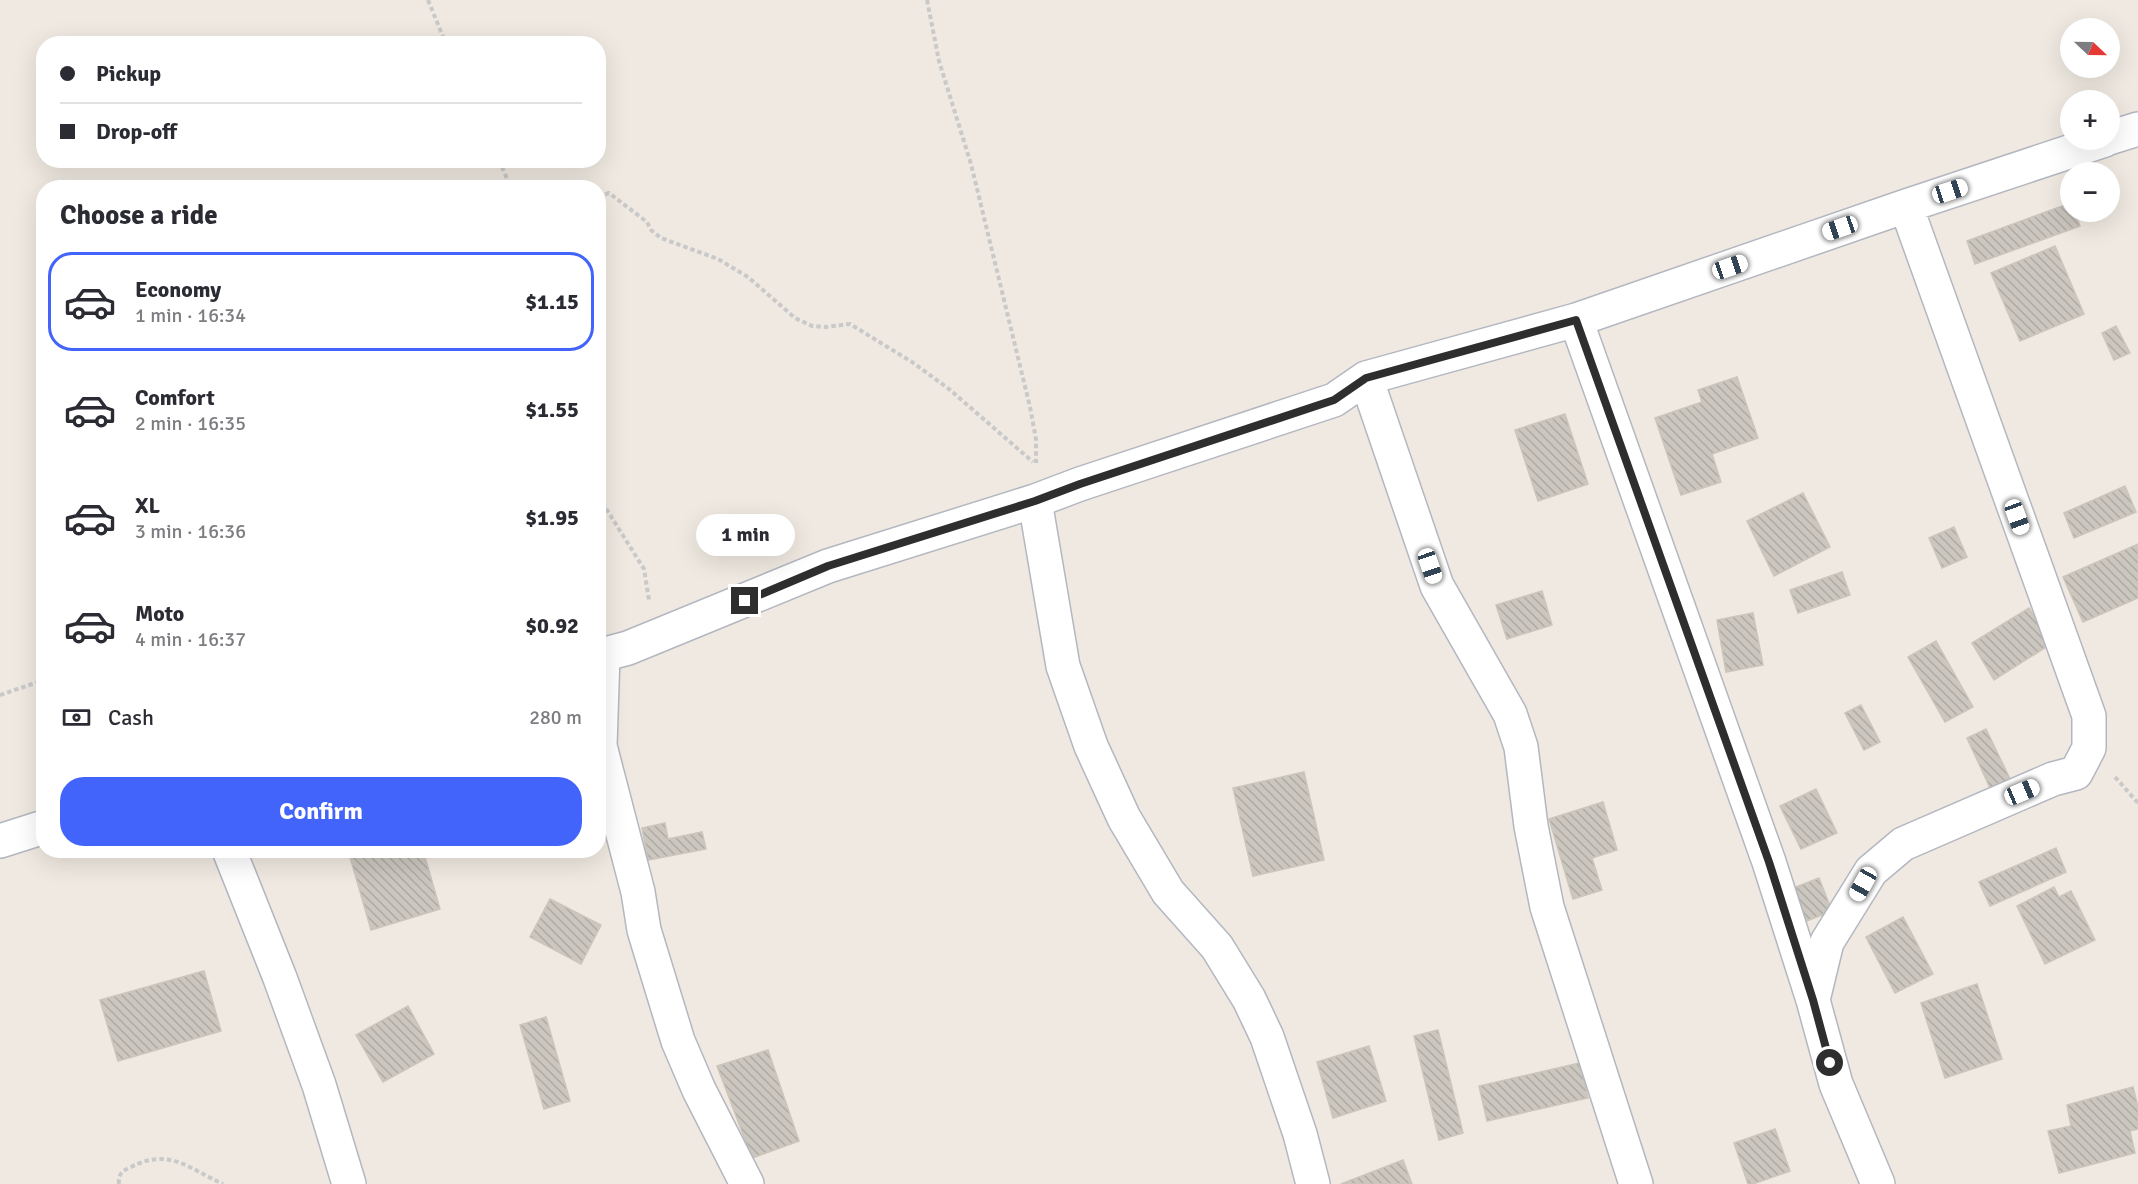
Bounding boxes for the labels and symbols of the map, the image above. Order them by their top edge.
north arrow [2060,18,2120,78]
car [1930,177,1970,205]
car [1820,214,1860,242]
car [1710,253,1750,281]
car [2002,497,2032,537]
callout: 1 min [696,514,795,556]
car [1416,546,1444,586]
route end [731,587,758,614]
car [2002,777,2042,807]
car [1846,864,1880,904]
route start [1816,1049,1843,1076]

